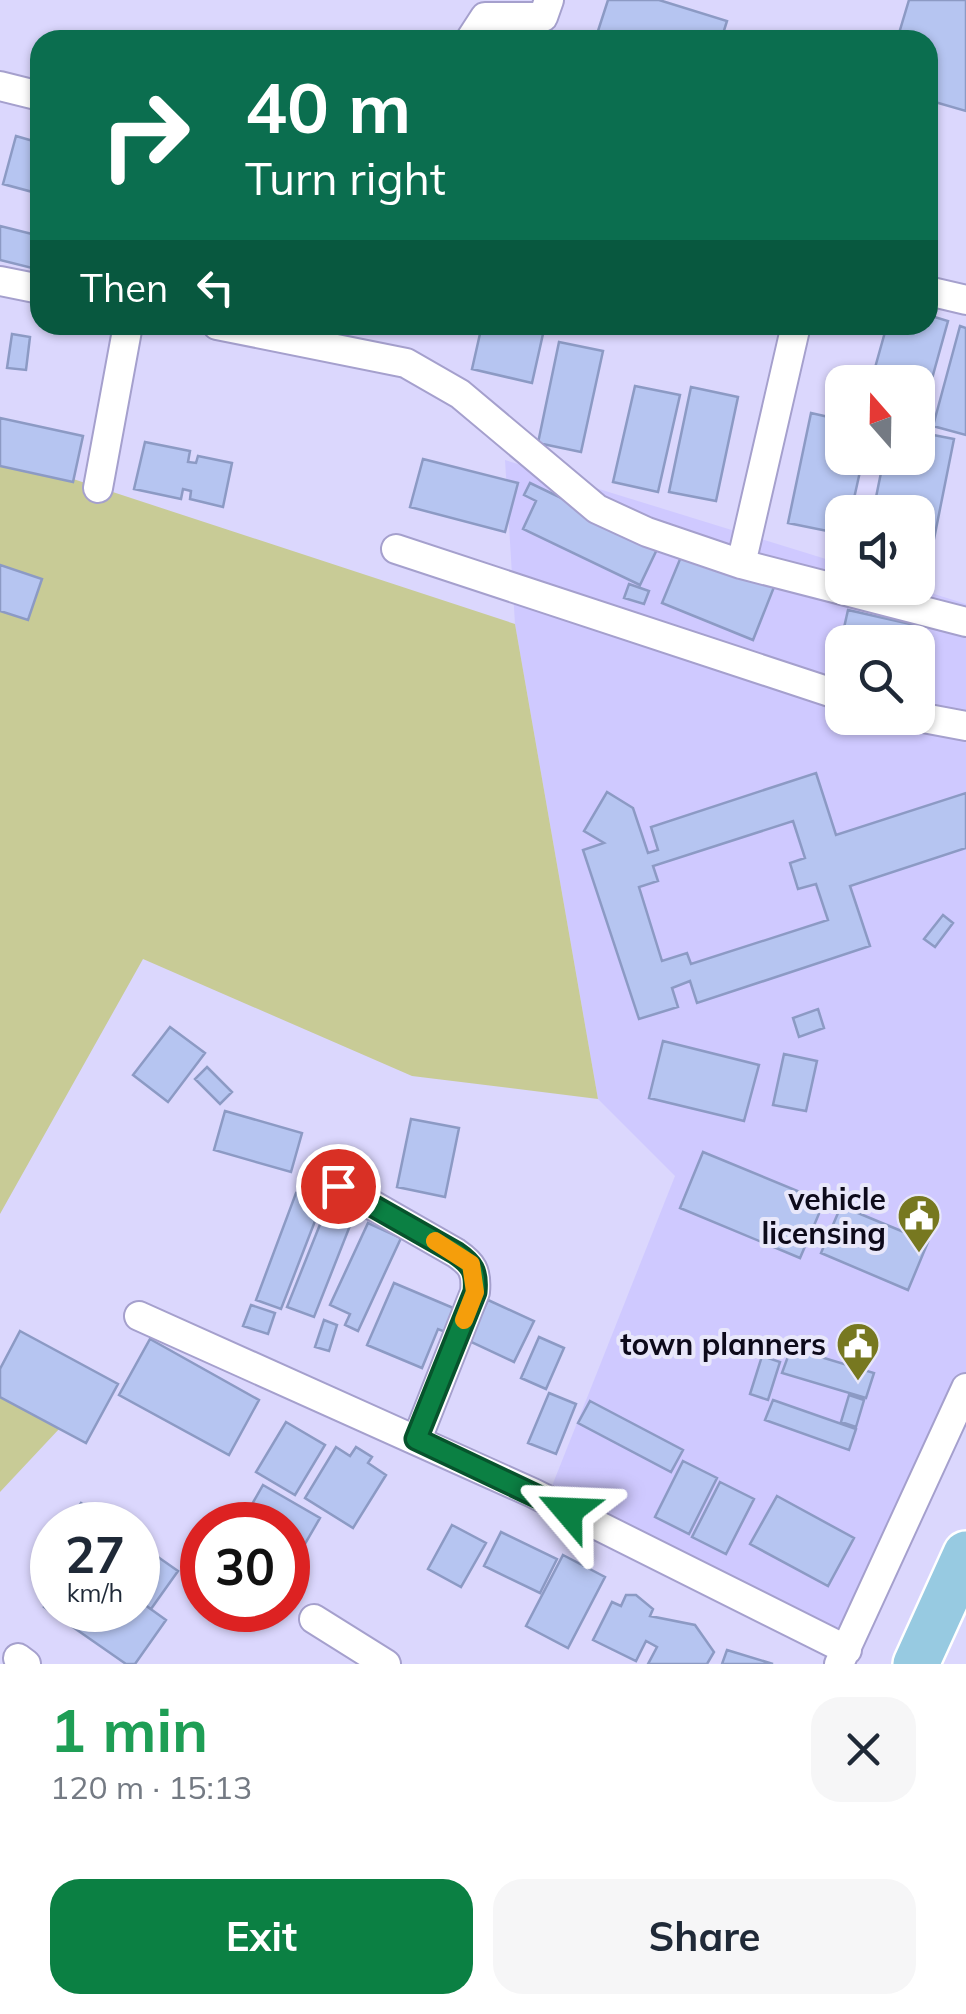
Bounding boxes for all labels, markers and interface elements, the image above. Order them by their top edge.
text: 40 m [245,63,411,151]
icon: right [80,70,210,200]
text: Turn right [245,150,446,206]
icon: left [188,260,243,315]
text: Then [80,264,168,312]
north arrow [825,365,935,475]
map controls [825,365,935,735]
button: sound [825,495,935,605]
button: search [825,625,935,735]
pin [296,1144,381,1229]
icon: arrive [311,1159,366,1214]
place label: vehicle licensing [761,1180,886,1252]
public building icon: vehicle licensing [896,1193,942,1254]
public building icon: town planners [835,1321,881,1382]
place label: town planners [620,1325,826,1363]
position arrow [516,1459,620,1563]
speed limit sign: 30 [180,1502,310,1632]
text: 27 [65,1523,125,1586]
text: km/h [67,1577,123,1608]
text: 1 min [50,1692,208,1767]
button: close [811,1697,916,1802]
text: 120 m · 15:13 [50,1767,252,1807]
button: Exit [50,1879,473,1994]
button: Share [493,1879,916,1994]

